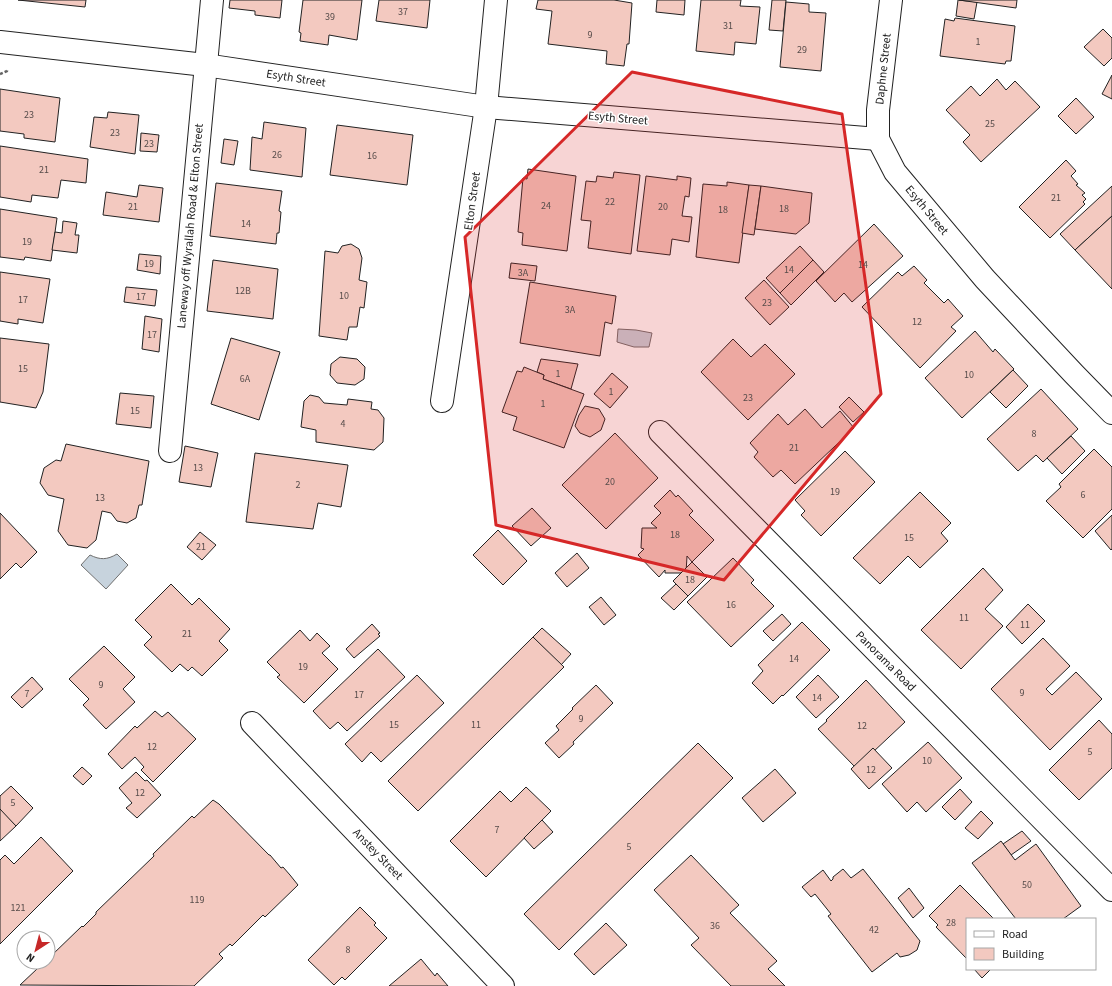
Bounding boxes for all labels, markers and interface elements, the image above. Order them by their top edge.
house number: 37 [398,5,408,19]
house number: 39 [325,10,335,24]
house number: 31 [723,19,733,33]
house number: 9 [588,28,593,42]
street label: Daphne Street [871,33,896,106]
house number: 1 [976,35,981,49]
house number: 29 [797,43,807,57]
street label: Esyth Street [265,65,327,92]
street label: Esyth Street [587,107,649,130]
house number: 23 [24,108,34,122]
house number: 25 [985,117,995,131]
street label: Laneway off Wyrallah Road & Elton Street [173,123,208,329]
house number: 23 [110,126,120,140]
house number: 23 [144,137,154,151]
house number: 26 [272,148,282,162]
house number: 16 [367,149,377,163]
house number: 21 [39,163,49,177]
street label: Elton Street [460,171,485,231]
street label: Esyth Street [901,182,952,239]
house number: 21 [1051,191,1061,205]
house number: 22 [605,195,615,209]
house number: 24 [541,199,551,213]
house number: 21 [128,200,138,214]
house number: 20 [658,200,668,214]
house number: 18 [779,202,789,216]
house number: 18 [718,203,728,217]
house number: 14 [241,217,251,231]
house number: 19 [22,235,32,249]
house number: 19 [144,257,154,271]
house number: 14 [858,258,868,272]
house number: 14 [784,263,794,277]
house number: 3A [518,266,529,280]
house number: 12B [235,284,251,298]
house number: 10 [339,289,349,303]
house number: 17 [136,290,146,304]
house number: 17 [18,293,28,307]
house number: 23 [762,296,772,310]
house number: 3A [565,303,576,317]
house number: 12 [912,315,922,329]
house number: 17 [147,328,157,342]
house number: 15 [18,362,28,376]
house number: 1 [556,367,561,381]
house number: 10 [964,368,974,382]
house number: 6A [240,372,251,386]
house number: 1 [609,385,614,399]
house number: 23 [743,391,753,405]
house number: 1 [541,397,546,411]
house number: 15 [130,404,140,418]
house number: 4 [341,417,346,431]
house number: 8 [1032,427,1037,441]
house number: 21 [789,441,799,455]
house number: 13 [193,461,203,475]
house number: 20 [605,475,615,489]
house number: 2 [296,478,301,492]
house number: 19 [830,485,840,499]
house number: 6 [1081,488,1086,502]
house number: 13 [95,491,105,505]
house number: 18 [670,528,680,542]
house number: 15 [904,531,914,545]
house number: 21 [196,540,206,554]
house number: 18 [685,573,695,587]
house number: 16 [726,598,736,612]
house number: 11 [959,611,969,625]
house number: 11 [1020,618,1030,632]
house number: 21 [182,627,192,641]
street label: Panorama Road [852,627,920,695]
house number: 14 [789,652,799,666]
house number: 19 [298,660,308,674]
house number: 9 [99,678,104,692]
house number: 9 [1020,686,1025,700]
house number: 7 [25,687,30,701]
house number: 17 [354,688,364,702]
house number: 14 [812,691,822,705]
house number: 9 [579,712,584,726]
house number: 15 [389,718,399,732]
house number: 11 [471,718,481,732]
house number: 12 [857,719,867,733]
house number: 12 [147,740,157,754]
house number: 5 [1088,745,1093,759]
house number: 10 [922,754,932,768]
house number: 12 [866,763,876,777]
house number: 12 [135,786,145,800]
house number: 5 [11,796,16,810]
house number: 7 [495,823,500,837]
street label: Anstey Street [349,825,407,884]
house number: 5 [627,840,632,854]
house number: 50 [1022,878,1032,892]
house number: 119 [190,893,204,907]
house number: 121 [11,901,25,915]
house number: 28 [946,916,956,930]
legend [966,918,1096,970]
house number: 36 [710,919,720,933]
house number: 42 [869,923,879,937]
text: Road [1002,926,1028,943]
north arrow [16,930,56,970]
house number: 8 [346,943,351,957]
text: Building [1002,946,1044,963]
text: N [23,949,38,966]

